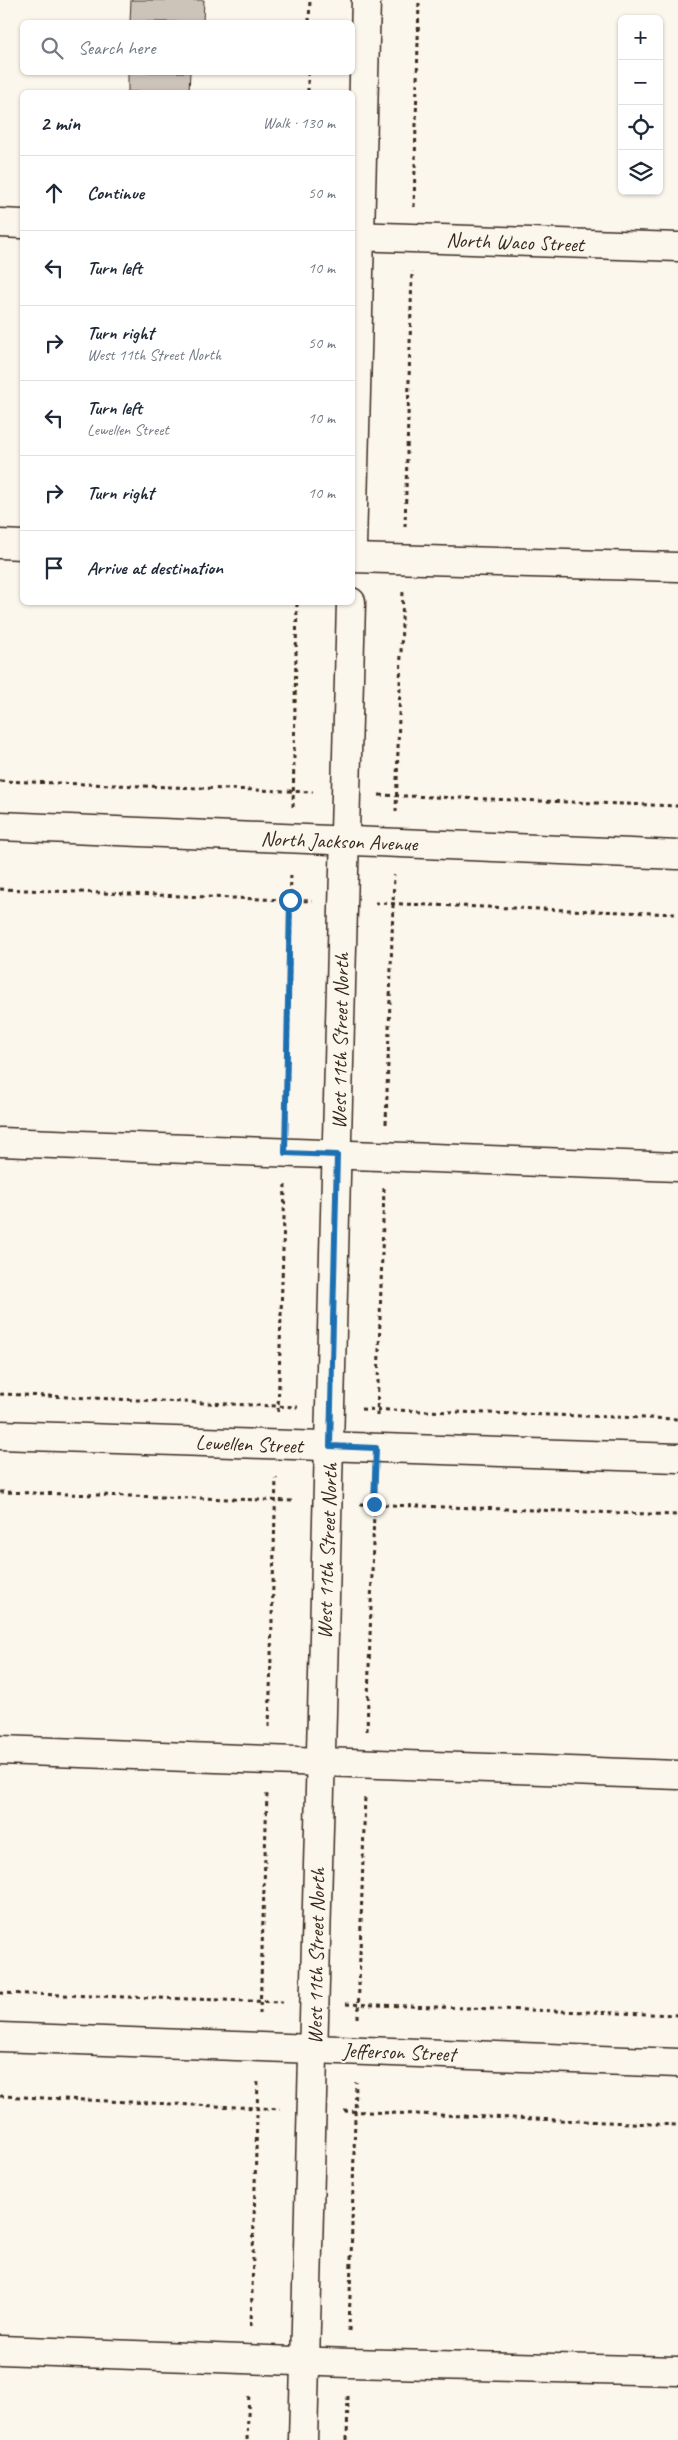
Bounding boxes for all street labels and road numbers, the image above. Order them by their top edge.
street label: North Waco Street [446,227,586,257]
street label: North Jackson Avenue [260,825,419,857]
street label: West 11th Street North [325,951,355,1129]
street label: Lewellen Street [195,1429,305,1459]
street label: West 11th Street North [311,1461,343,1640]
street label: West 11th Street North [301,1866,331,2044]
street label: Jefferson Street [341,2037,459,2067]

